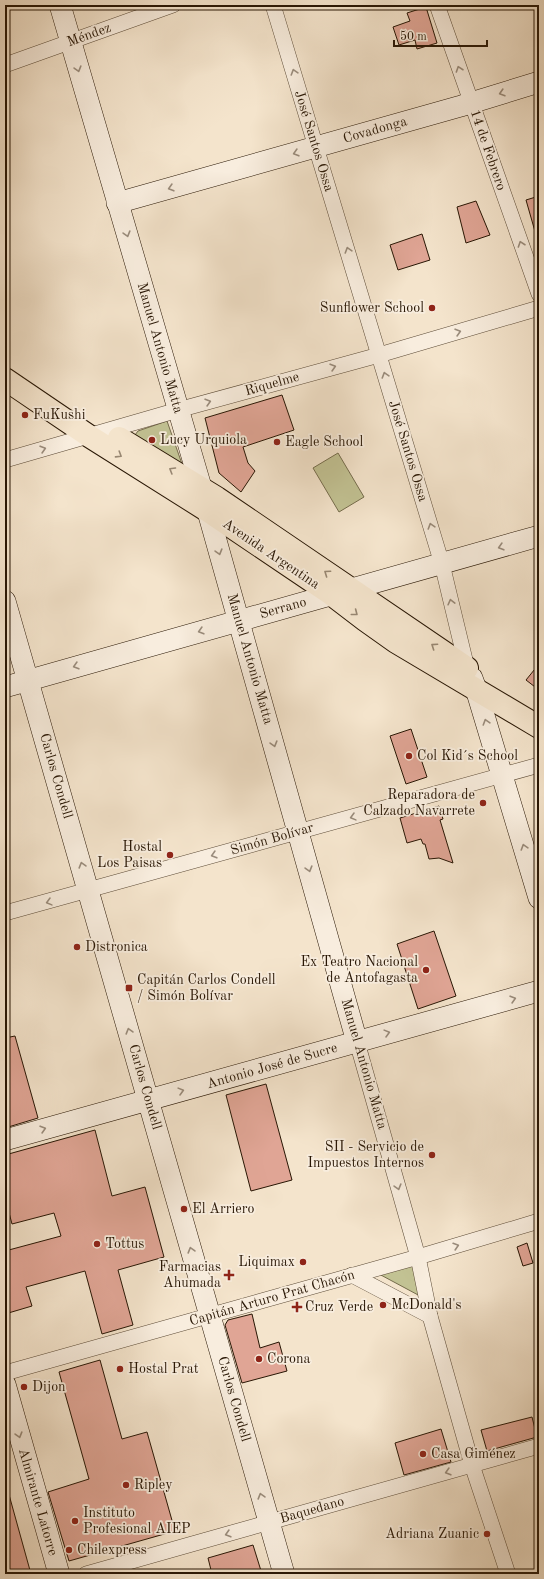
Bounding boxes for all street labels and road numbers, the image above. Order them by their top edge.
street label: Méndez [65,21,113,49]
street label: José Santos Ossa [292,89,336,193]
street label: 14 de Febrero [468,108,508,192]
street label: Covadonga [341,114,409,146]
street label: Manuel Antonio Matta [135,281,185,415]
street label: Riquelme [243,370,301,398]
street label: José Santos Ossa [386,399,430,503]
street label: Avenida Argentina [220,516,322,592]
street label: Manuel Antonio Matta [225,592,275,726]
street label: Serrano [258,595,308,621]
street label: Carlos Condell [37,732,75,820]
street label: Simón Bolívar [229,820,315,858]
street label: Manuel Antonio Matta [339,997,389,1131]
street label: Antonio José de Sucre [205,1041,339,1091]
street label: Carlos Condell [126,1043,164,1131]
street label: Capitán Arturo Prat Chacón [188,1268,357,1328]
street label: Carlos Condell [215,1355,253,1443]
street label: Almirante Latorre [16,1447,60,1557]
street label: Baquedano [278,1494,346,1526]

